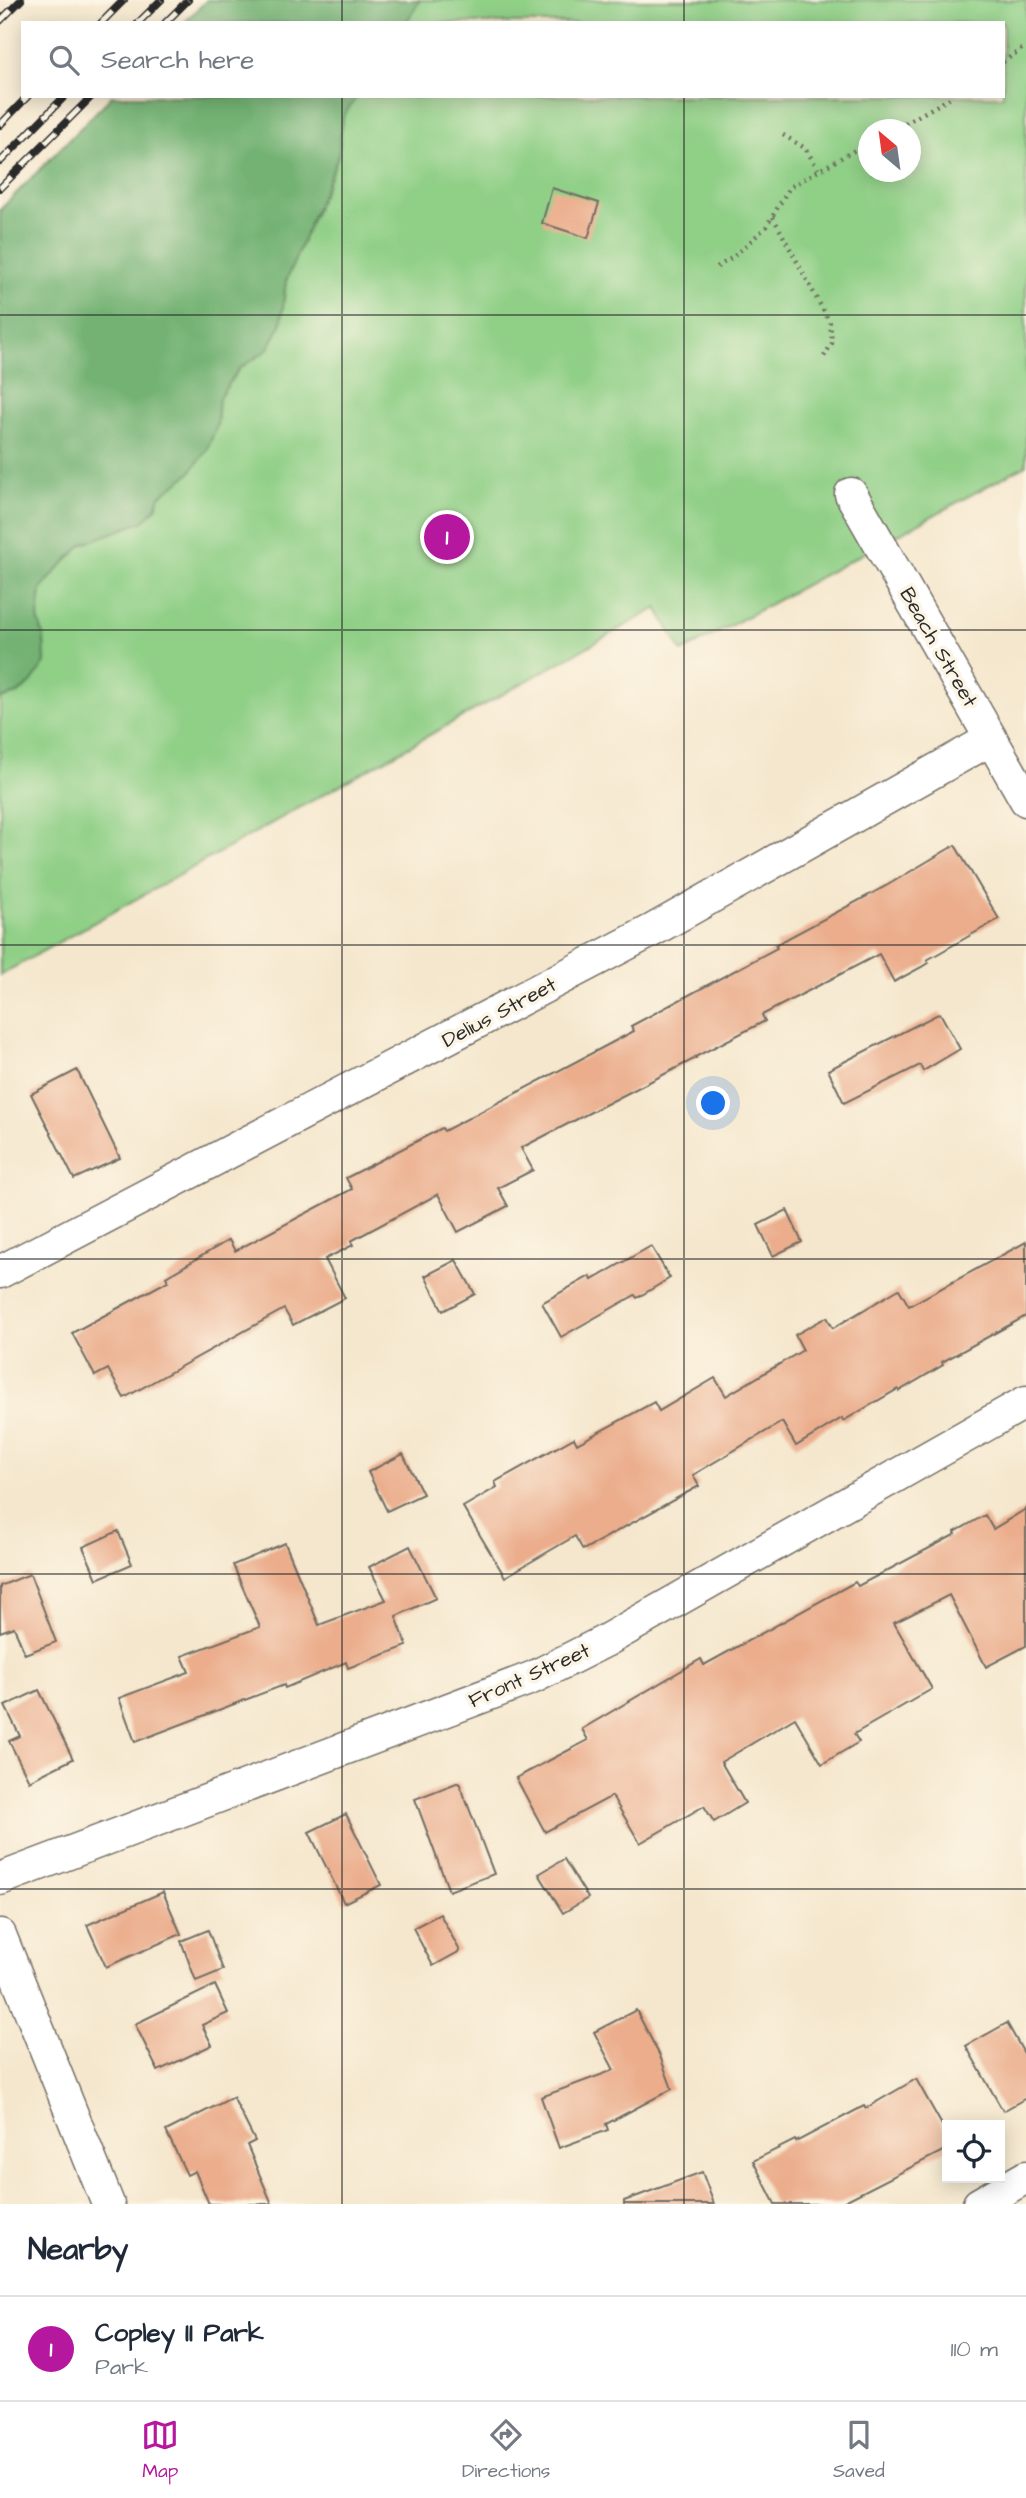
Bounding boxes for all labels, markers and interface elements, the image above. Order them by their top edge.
search box [21,21,1005,98]
icon: search [45,41,83,79]
text: Search here [101,42,254,78]
north arrow [858,119,921,182]
pin: 1 [424,511,470,563]
street label: Beach Street [893,582,985,713]
street label: Delius Street [437,970,562,1055]
your location [696,1086,730,1120]
street label: Front Street [464,1636,595,1715]
map controls [942,2120,1005,2183]
button: locate [942,2120,1005,2183]
text: Nearby [28,2229,128,2271]
text: Copley II Park [95,2315,264,2351]
text: 1 [50,2333,52,2365]
text: 110 m [950,2333,998,2365]
text: Park [95,2351,148,2383]
tab: Map [141,2416,179,2485]
tab: Directions [462,2416,550,2485]
tab: Saved [833,2416,885,2485]

